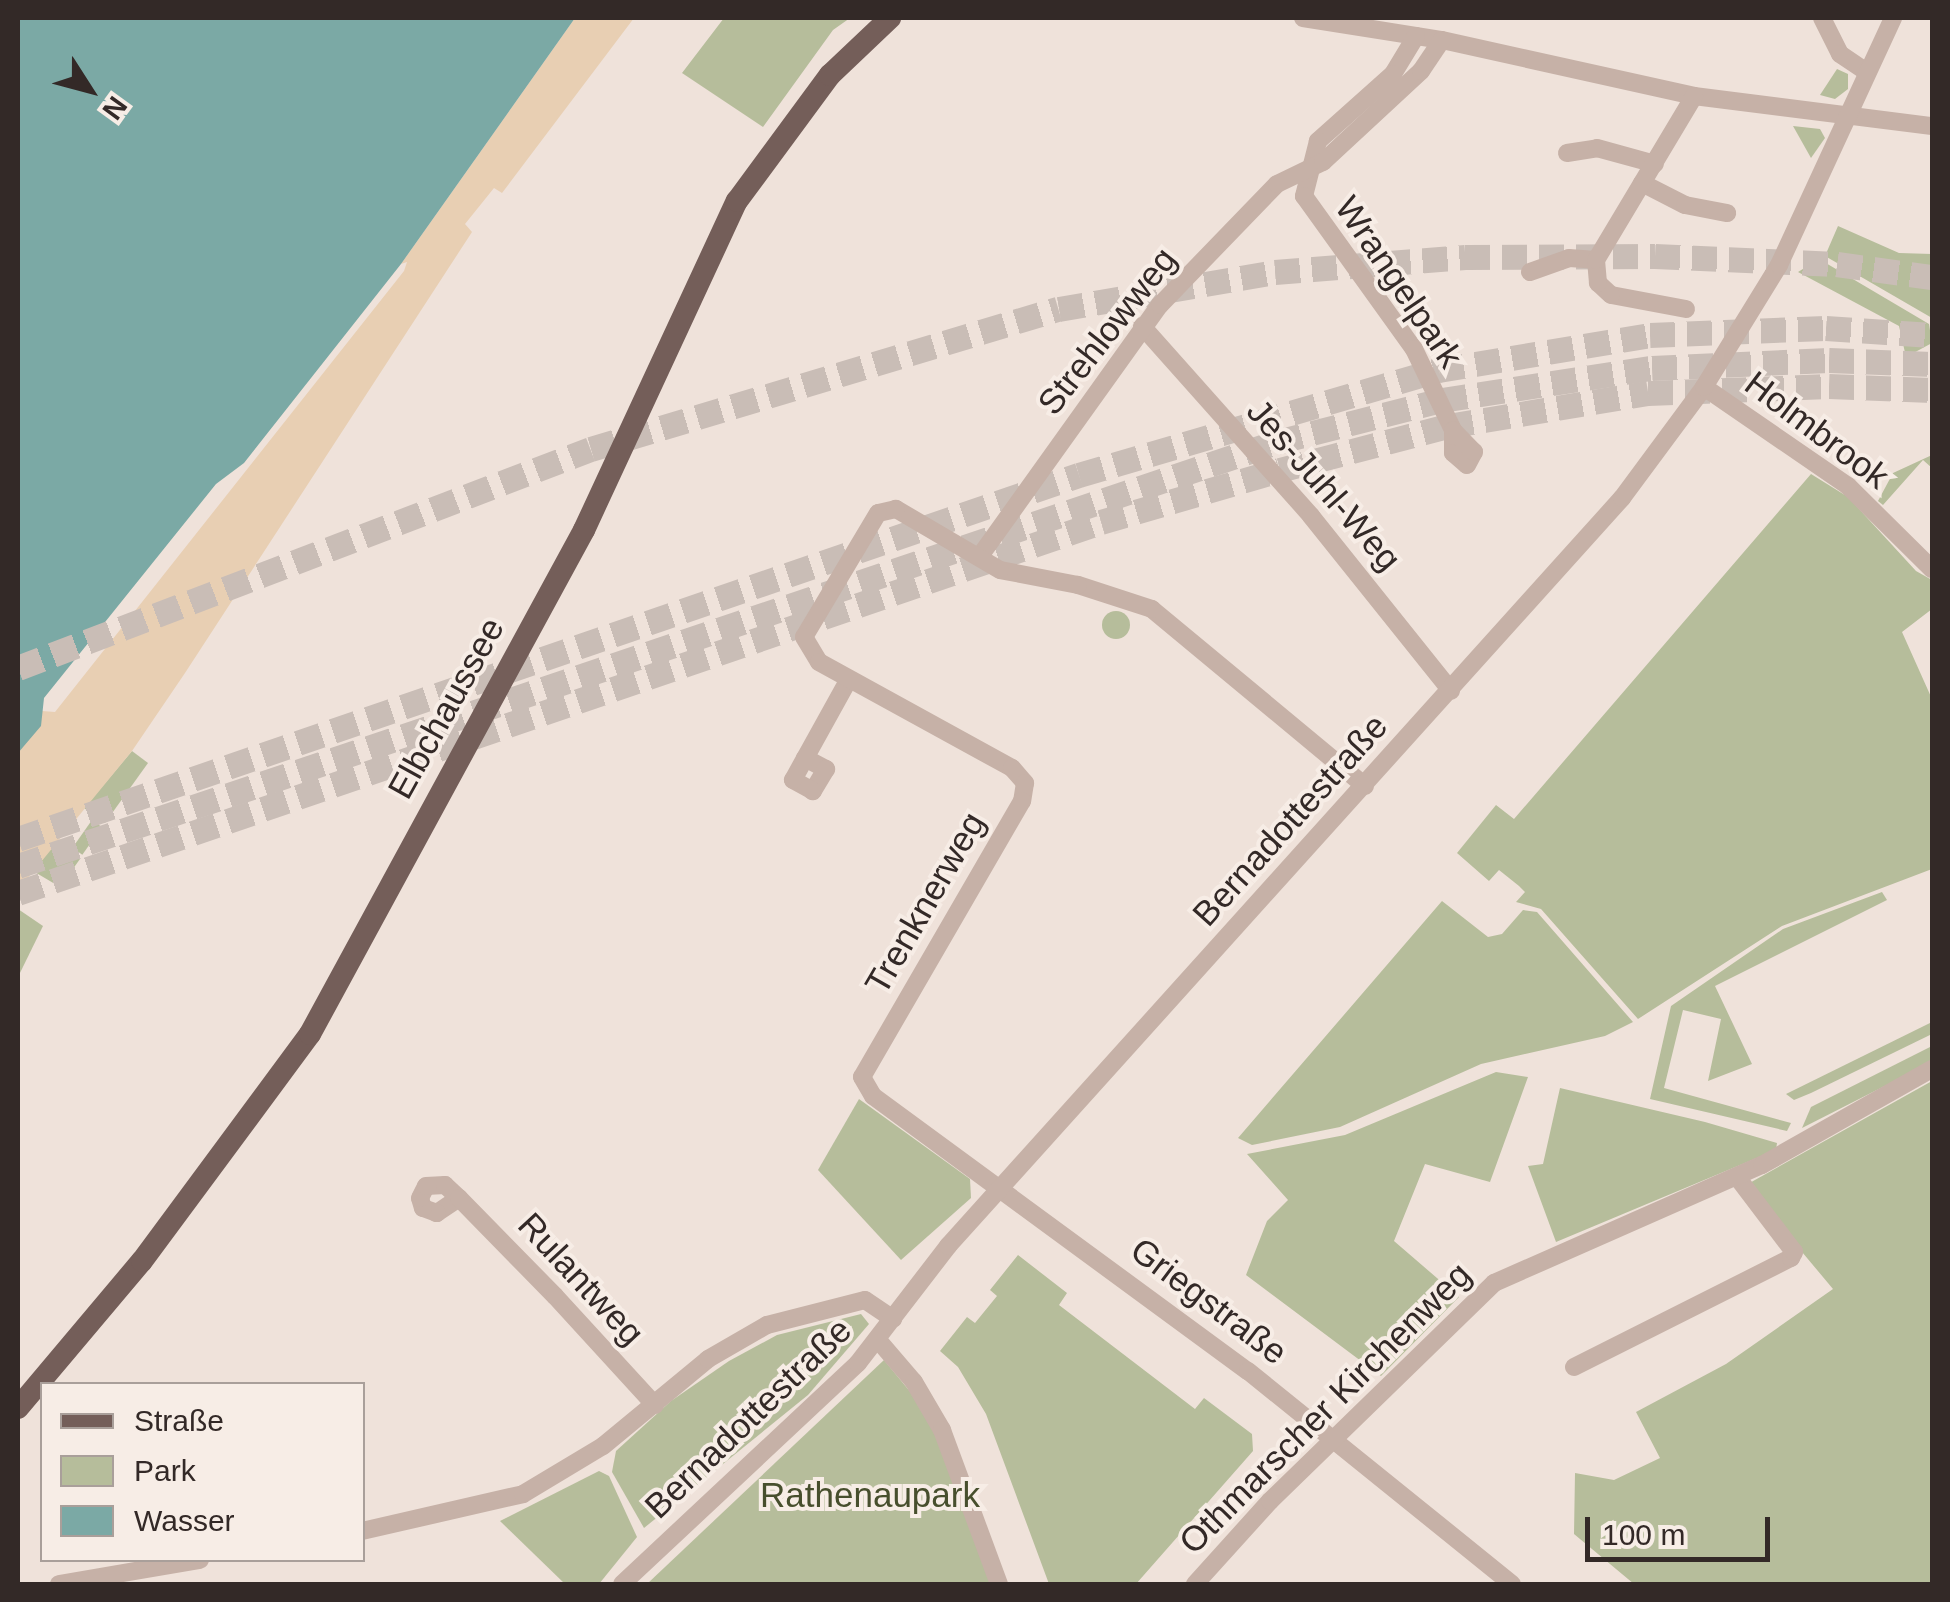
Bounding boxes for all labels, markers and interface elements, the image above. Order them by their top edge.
north arrow [40,40,140,140]
text: N [96,91,133,125]
street label: Wrangelpark [1326,188,1472,376]
street label: Strehlowweg [1029,239,1185,423]
street label: Holmbrook [1737,362,1897,498]
street label: Jes-Juhl-Weg [1238,391,1410,579]
street label: Elbchaussee [379,610,513,806]
street label: Bernadottestraße [1184,705,1396,935]
street label: Trenknerweg [856,805,994,1001]
street label: Rulantweg [509,1204,653,1354]
street label: Griegstraße [1123,1229,1295,1373]
street label: Othmarscher Kirchenweg [1171,1254,1479,1562]
street label: Bernadottestraße [636,1309,860,1527]
legend [40,1382,365,1562]
text: Straße [134,1404,224,1437]
text: Park [134,1454,196,1487]
park label: Rathenaupark [760,1474,980,1516]
scale bar [1590,1497,1775,1559]
text: Wasser [134,1504,235,1537]
text: 100 m [1602,1518,1685,1551]

